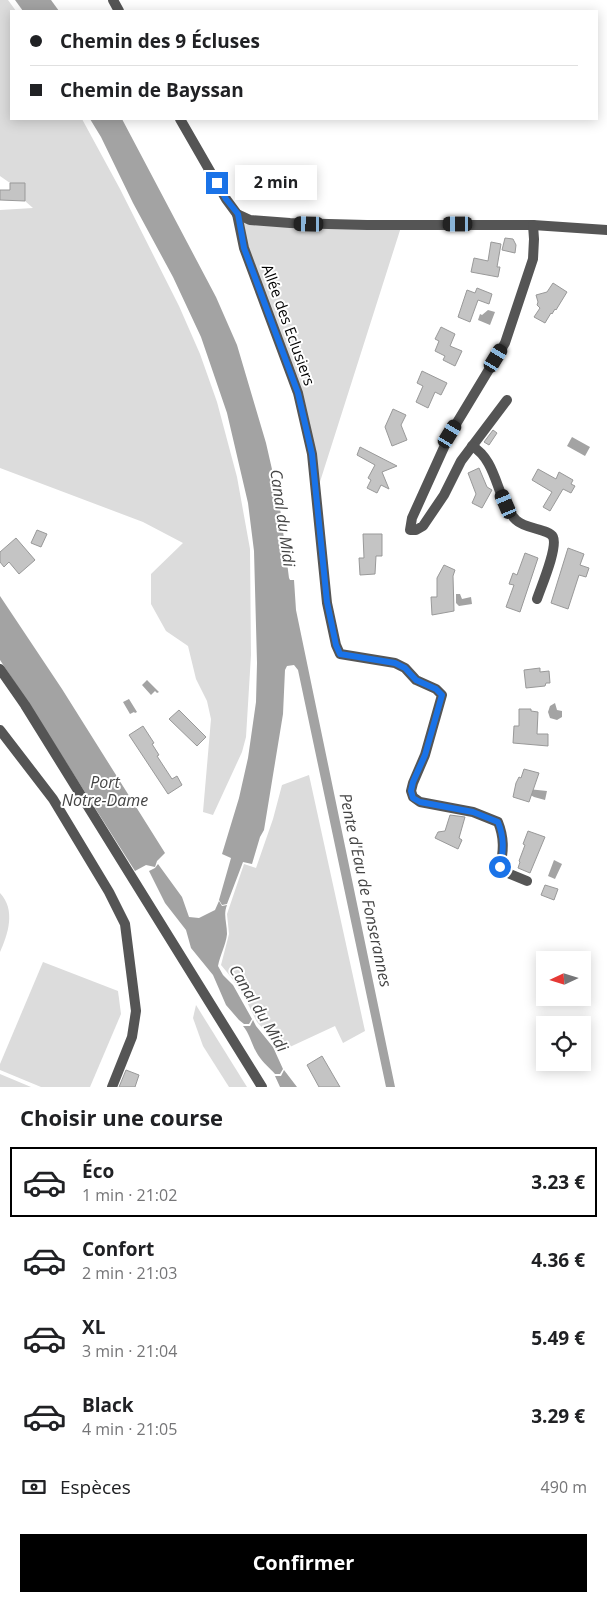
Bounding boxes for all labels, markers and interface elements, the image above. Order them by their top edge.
text: Chemin des 9 Écluses [60,28,260,54]
text: Chemin de Bayssan [60,77,244,103]
callout: 2 min [234,166,317,200]
text: 2 min [254,171,298,193]
route end [206,172,228,194]
car [293,216,324,232]
car [443,217,473,232]
street label: Allée des Eclusiers [258,261,320,388]
car [481,341,510,375]
car [435,417,464,451]
water label: Canal du Midi [265,468,301,569]
car [493,487,518,521]
water label: Port Notre-Dame [62,771,148,811]
water label: Pente d'Eau de Fonserannes [335,791,397,989]
route start [489,856,511,878]
north arrow [536,951,591,1006]
map controls [536,951,591,1071]
water label: Canal du Midi [224,960,294,1057]
button: locate [536,1016,591,1071]
text: Choisir une course [20,1102,223,1132]
text: Éco [82,1158,114,1184]
icon: car [22,1160,67,1205]
text: 3.23 € [531,1169,585,1195]
text: 1 min · 21:02 [82,1184,177,1206]
text: Confort [82,1236,154,1262]
icon: car [22,1238,67,1283]
text: 4.36 € [531,1247,585,1273]
text: 2 min · 21:03 [82,1262,177,1284]
text: XL [82,1314,105,1340]
icon: car [22,1316,67,1361]
text: 5.49 € [531,1325,585,1351]
text: 3 min · 21:04 [82,1340,177,1362]
text: Black [82,1392,134,1418]
icon: car [22,1394,67,1439]
text: 3.29 € [531,1403,585,1429]
text: 4 min · 21:05 [82,1418,177,1440]
icon: cash [20,1473,48,1501]
text: Espèces [60,1474,131,1500]
text: 490 m [541,1476,587,1498]
button: Confirmer [20,1534,587,1592]

